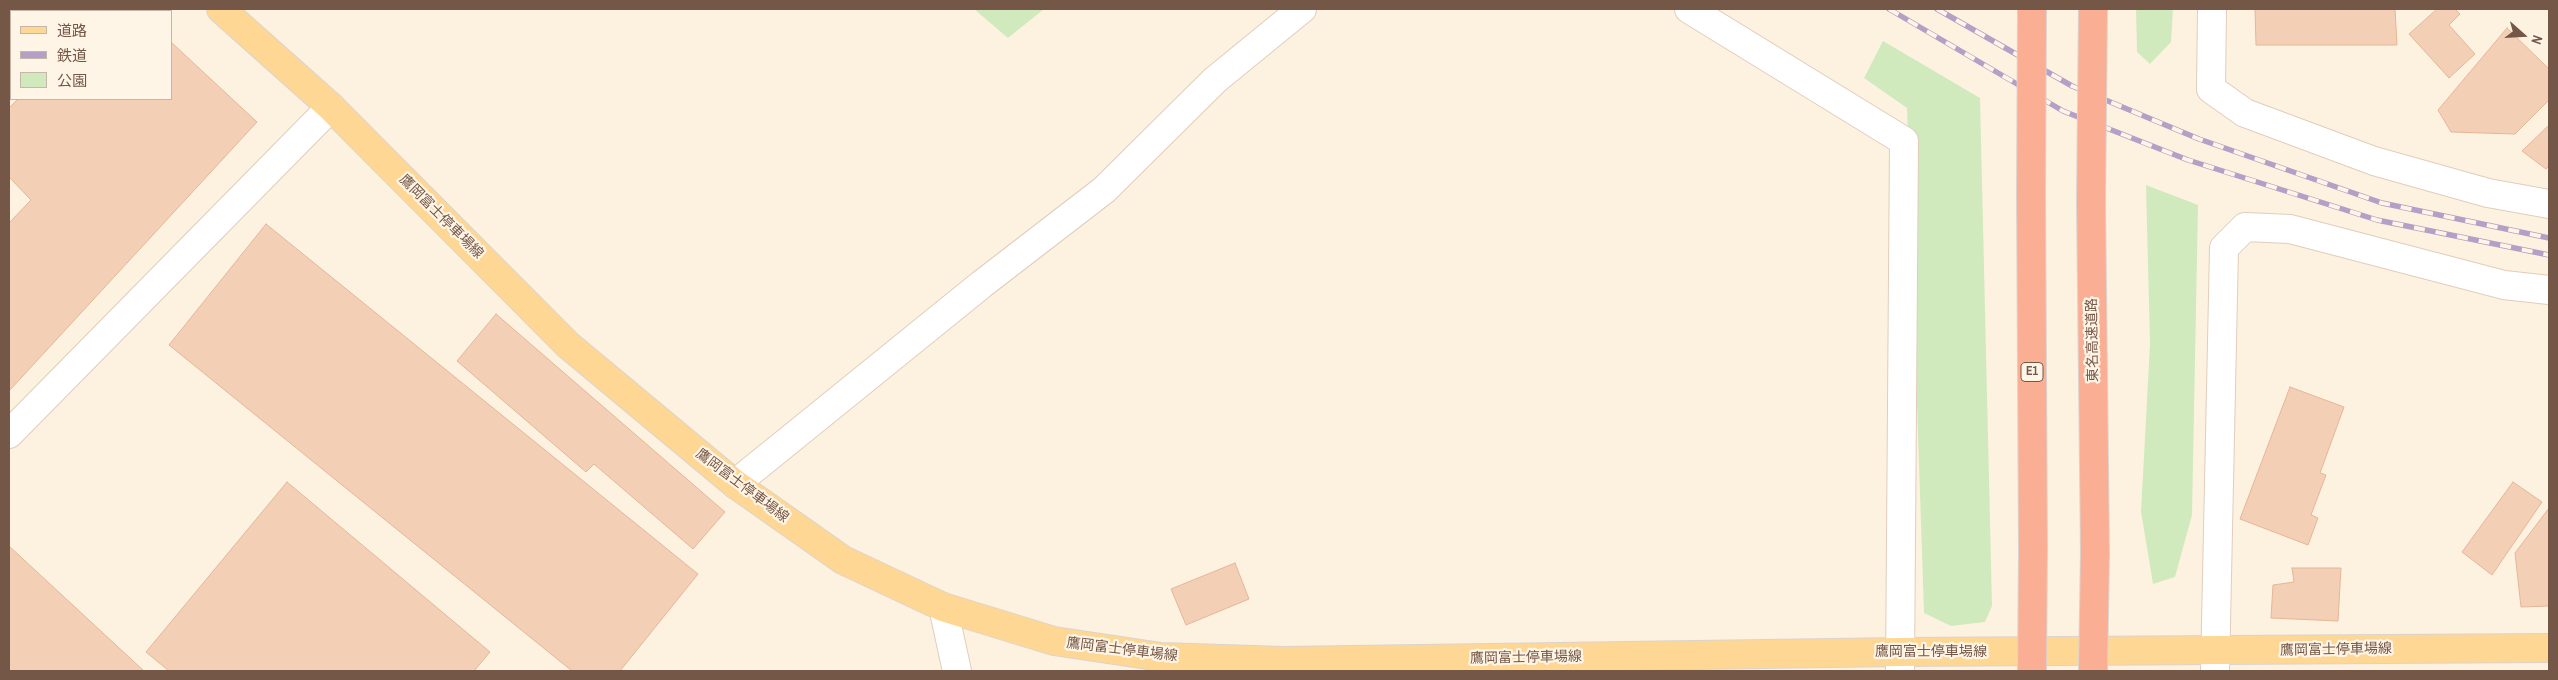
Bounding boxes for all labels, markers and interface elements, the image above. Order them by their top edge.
legend [10,10,172,100]
north arrow [2498,10,2548,60]
text: 道路 [57,20,87,41]
text: N [2527,33,2547,47]
text: 鉄道 [57,45,87,66]
text: 公園 [57,70,87,91]
street label: 鷹岡富士停車場線 [395,171,487,263]
street label: 東名高速道路 [2084,298,2102,382]
road number: E1 [2021,362,2043,382]
street label: 鷹岡富士停車場線 [692,446,792,526]
street label: 鷹岡富士停車場線 [1065,635,1179,665]
street label: 鷹岡富士停車場線 [2280,641,2392,659]
street label: 鷹岡富士停車場線 [1875,644,1987,660]
street label: 鷹岡富士停車場線 [1470,649,1582,667]

